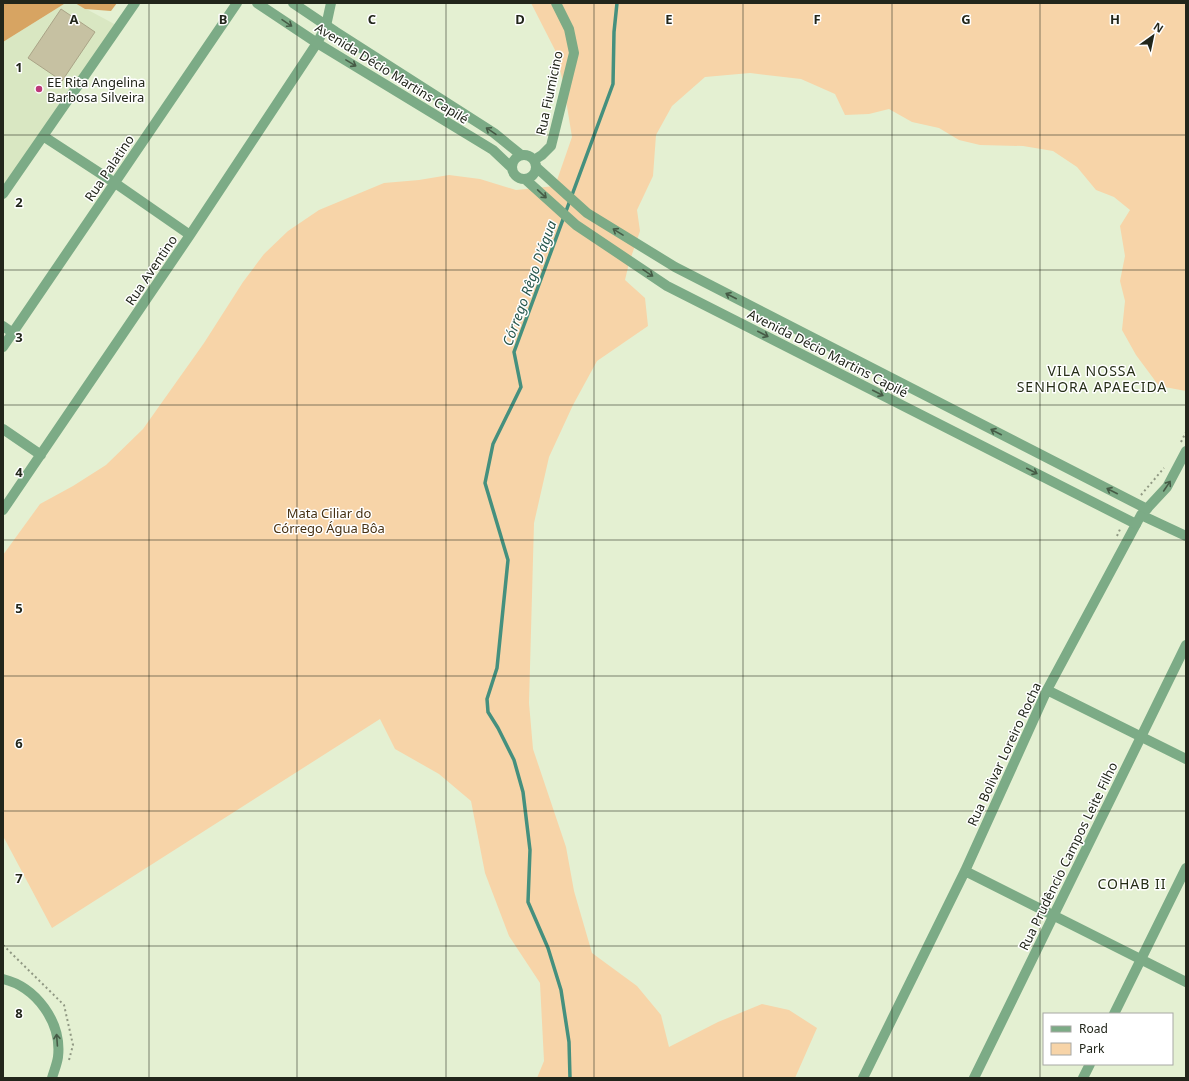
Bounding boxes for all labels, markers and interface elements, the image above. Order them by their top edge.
text: A [70,10,79,28]
text: B [219,10,227,28]
text: D [515,10,525,28]
text: E [665,10,673,28]
text: F [813,10,821,28]
text: G [961,10,971,28]
text: H [1110,10,1120,28]
north arrow [1133,16,1173,56]
text: N [1151,18,1167,36]
one-way arrow [282,19,293,27]
street label: Avenida Décio Martins Capilé [313,19,471,127]
street label: Rua Fiumicino [531,49,567,137]
text: 1 [15,58,23,76]
one-way arrow [345,60,357,68]
place label: EE Rita Angelina Barbosa Silveira [47,73,145,106]
marker: EE Rita Angelina Barbosa Silveira [34,84,44,94]
one-way arrow [486,127,497,135]
street label: Rua Palatino [80,131,138,205]
one-way arrow [537,190,547,199]
text: 2 [15,193,23,211]
water label: Córrego Rêgo D'água [497,218,561,348]
one-way arrow [613,228,624,236]
street label: Rua Aventino [121,231,181,309]
one-way arrow [642,269,653,277]
one-way arrow [725,292,737,299]
street label: Avenida Décio Martins Capilé [745,305,911,401]
text: 3 [15,328,23,346]
one-way arrow [756,331,768,338]
district label: VILA NOSSA SENHORA APAECIDA [1017,361,1167,396]
one-way arrow [872,390,884,397]
one-way arrow [990,428,1002,435]
text: 4 [15,463,23,481]
one-way arrow [1026,468,1038,475]
one-way arrow [1163,480,1171,491]
one-way arrow [1106,487,1118,494]
park label: Mata Ciliar do Córrego Água Bôa [273,504,385,537]
text: 5 [15,599,23,617]
street label: Rua Bolivar Loreiro Rocha [963,679,1045,829]
text: 6 [15,734,23,752]
street label: Rua Prudêncio Campos Leite Filho [1014,759,1122,953]
text: 7 [15,869,23,887]
district label: COHAB II [1097,874,1167,893]
text: 8 [15,1004,23,1022]
legend [1043,1013,1173,1065]
text: Road [1079,1020,1108,1037]
one-way arrow [53,1034,60,1047]
text: Park [1079,1040,1105,1057]

